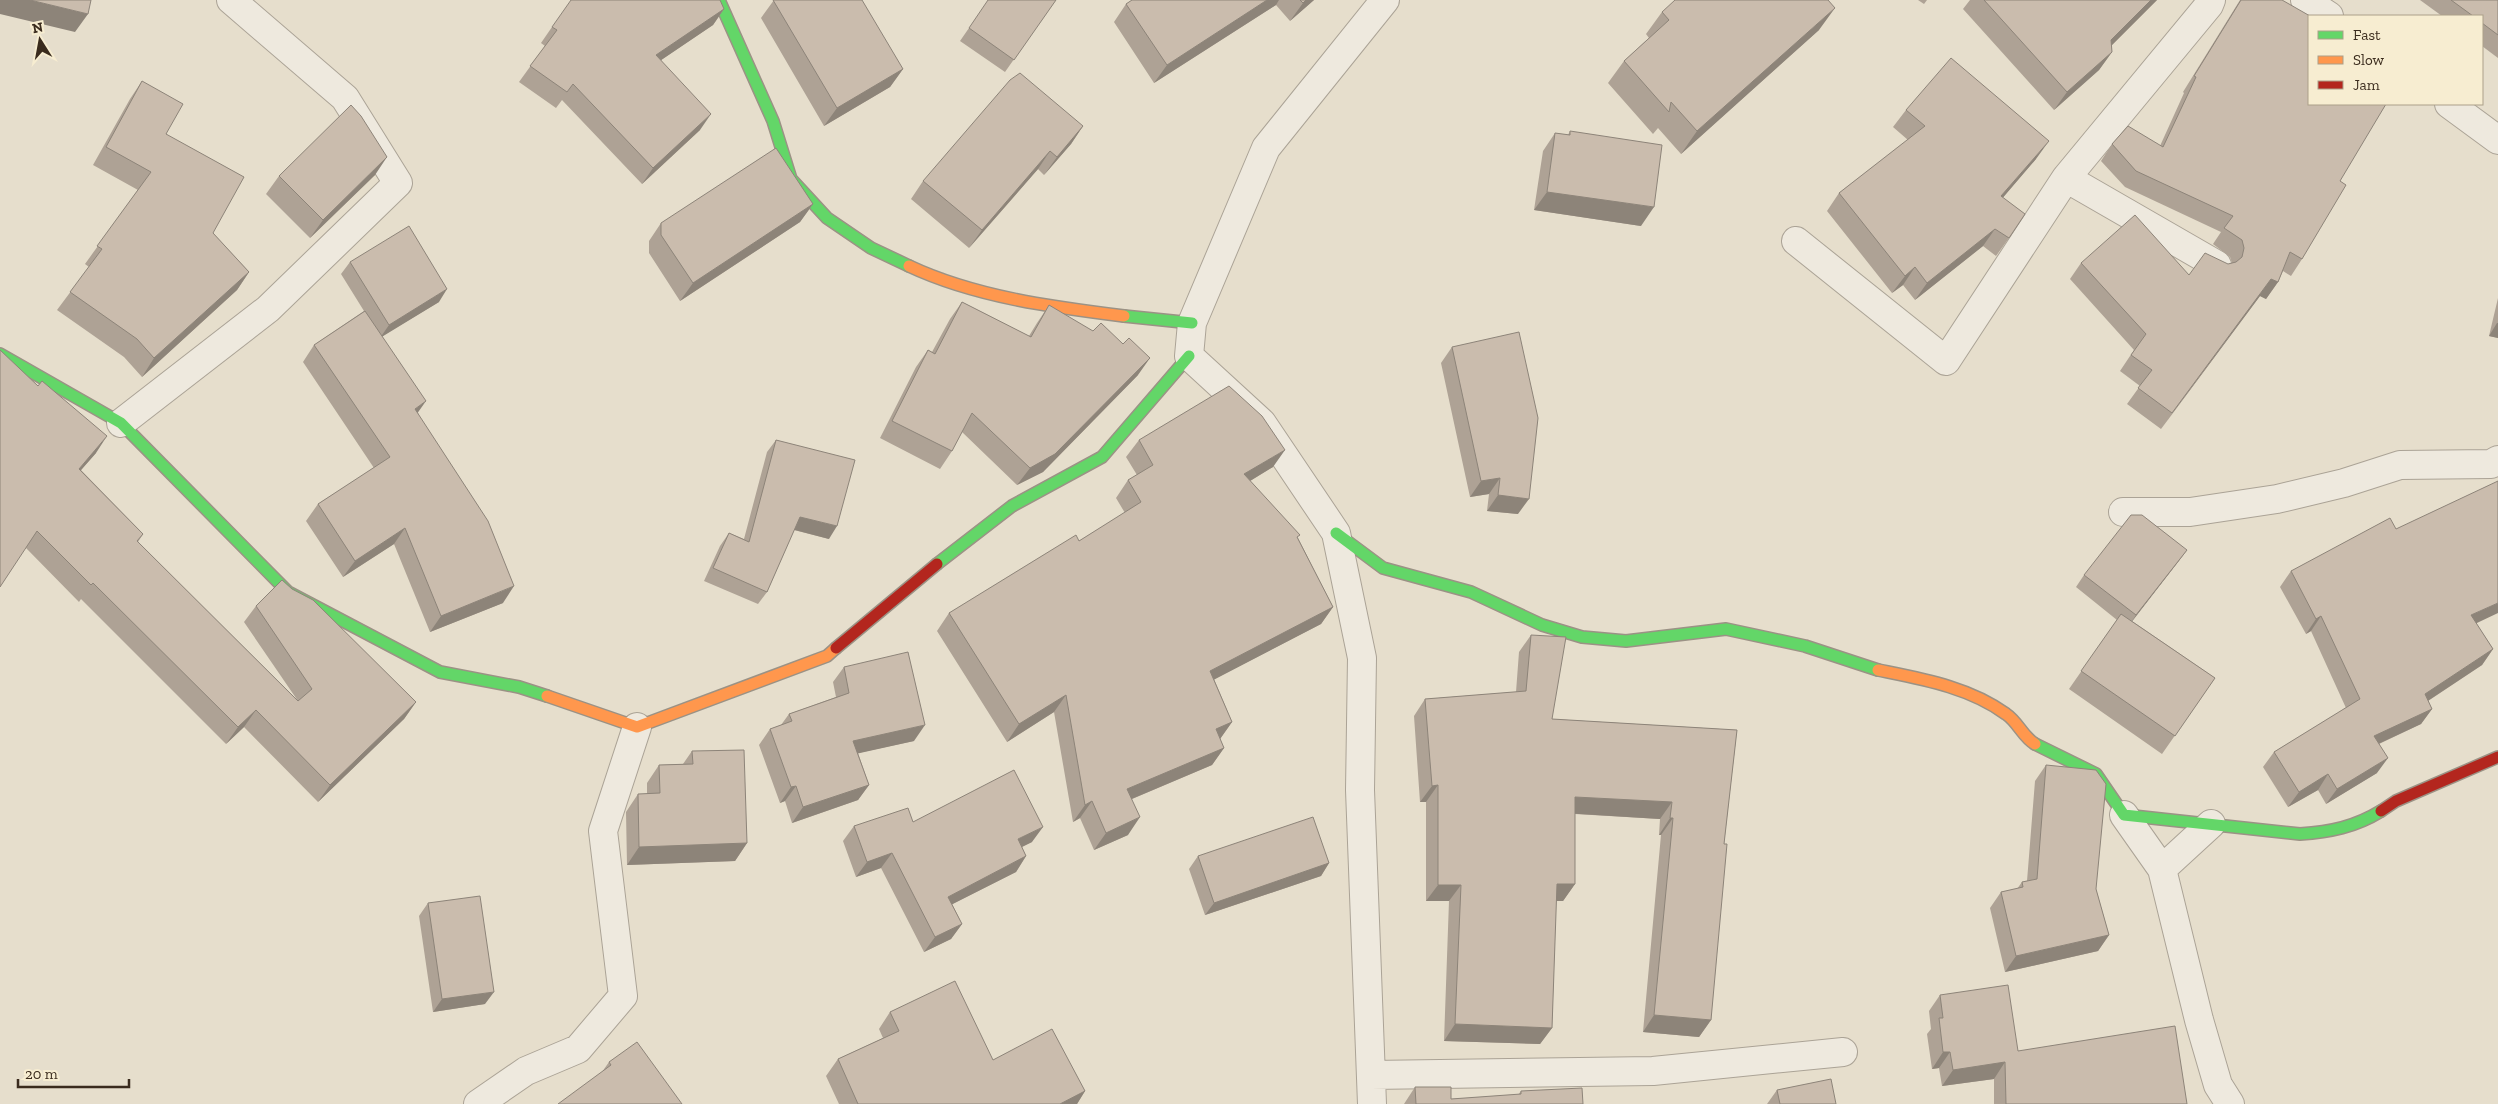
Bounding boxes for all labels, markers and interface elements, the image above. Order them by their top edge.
north arrow [15,15,65,65]
legend [2308,15,2483,105]
text: N [31,18,45,37]
text: Fast [2353,26,2381,44]
text: Slow [2353,51,2385,69]
text: Jam [2353,76,2380,94]
scale bar [18,1056,129,1088]
text: 20 m [25,1065,58,1083]

